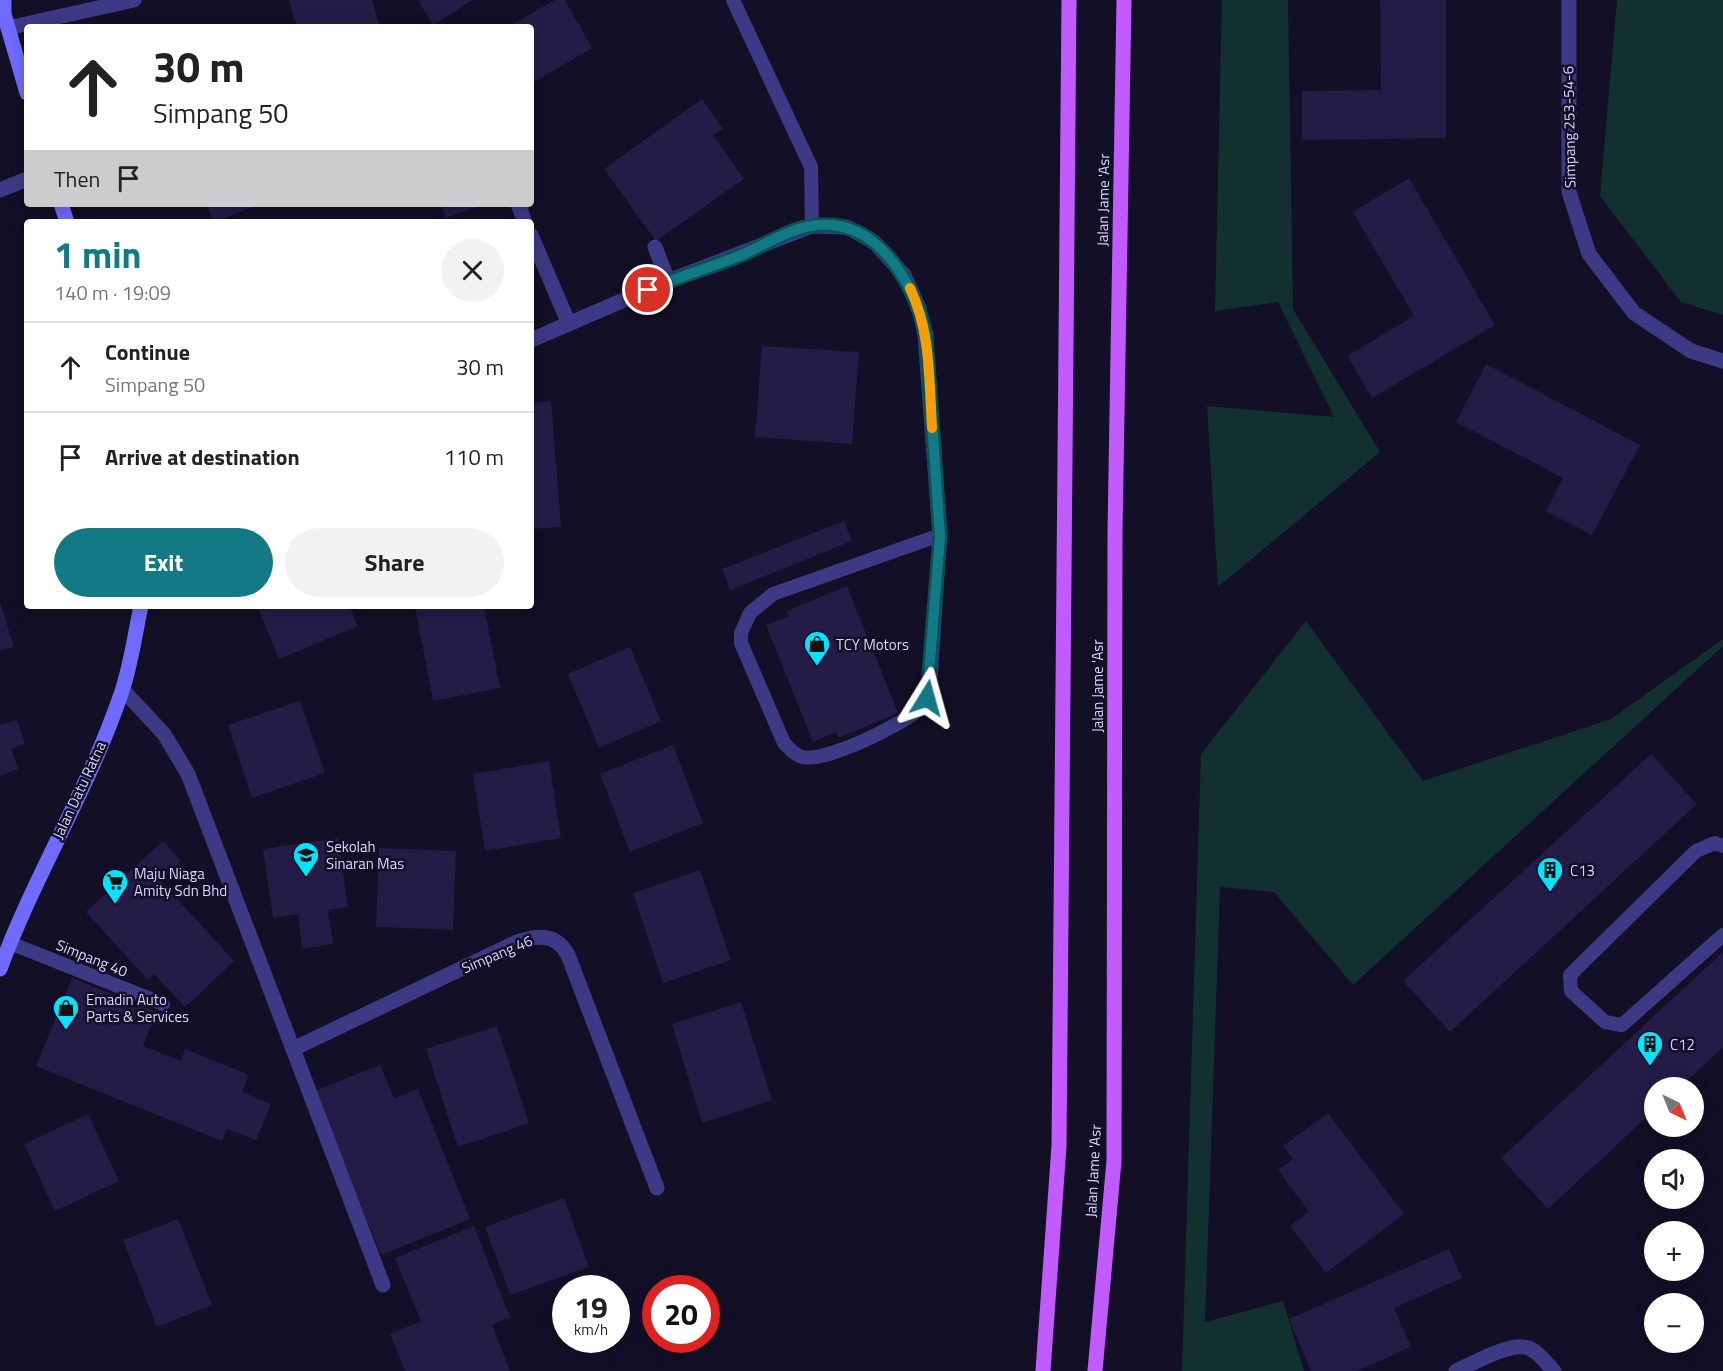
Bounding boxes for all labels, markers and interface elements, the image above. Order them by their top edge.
text: 30 m [153,34,245,98]
icon: ahead [54,48,132,126]
street label: Simpang 253-54-6 [1556,66,1582,188]
text: Simpang 50 [153,92,288,133]
street label: Jalan Jame 'Asr [1091,153,1115,247]
text: Then [54,162,100,196]
icon: arrive [112,162,145,195]
text: 1 min [54,227,141,282]
button: close [441,239,504,302]
pin [622,264,673,315]
icon: arrive [631,273,664,306]
text: 140 m · 19:09 [54,277,171,308]
text: Continue [105,335,190,369]
text: 30 m [456,350,504,384]
icon: ahead [54,351,87,384]
text: Simpang 50 [105,369,205,400]
text: Arrive at destination [105,440,300,474]
text: 110 m [444,440,504,474]
icon: arrive [54,441,87,474]
button: Exit [54,528,273,597]
button: Share [285,528,504,597]
shop icon: TCY Motors [802,629,832,667]
place label: TCY Motors [836,633,909,656]
street label: Jalan Jame 'Asr [1086,639,1109,733]
position arrow [895,666,959,730]
street label: Jalan Datu Ratna [46,737,112,843]
place label: Sekolah Sinaran Mas [326,835,404,875]
school or university icon: Sekolah Sinaran Mas [291,840,321,878]
building icon: C13 [1535,855,1565,893]
place label: C13 [1570,859,1595,882]
place label: Maju Niaga Amity Sdn Bhd [134,862,227,902]
supermarket icon: Maju Niaga Amity Sdn Bhd [100,867,130,905]
street label: Simpang 46 [458,929,536,979]
street label: Simpang 40 [53,933,131,983]
place label: Emadin Auto Parts & Services [86,988,189,1028]
shop icon: Emadin Auto Parts & Services [51,993,81,1031]
building icon: C12 [1635,1029,1665,1067]
place label: C12 [1670,1033,1695,1056]
north arrow [1644,1077,1704,1137]
map controls [1644,1077,1704,1353]
street label: Jalan Jame 'Asr [1079,1124,1107,1218]
button: sound [1644,1149,1704,1209]
button: + [1644,1221,1704,1281]
speed limit sign: 20 [642,1275,720,1353]
text: 19 [574,1284,608,1330]
button: − [1644,1293,1704,1353]
text: km/h [574,1318,608,1341]

